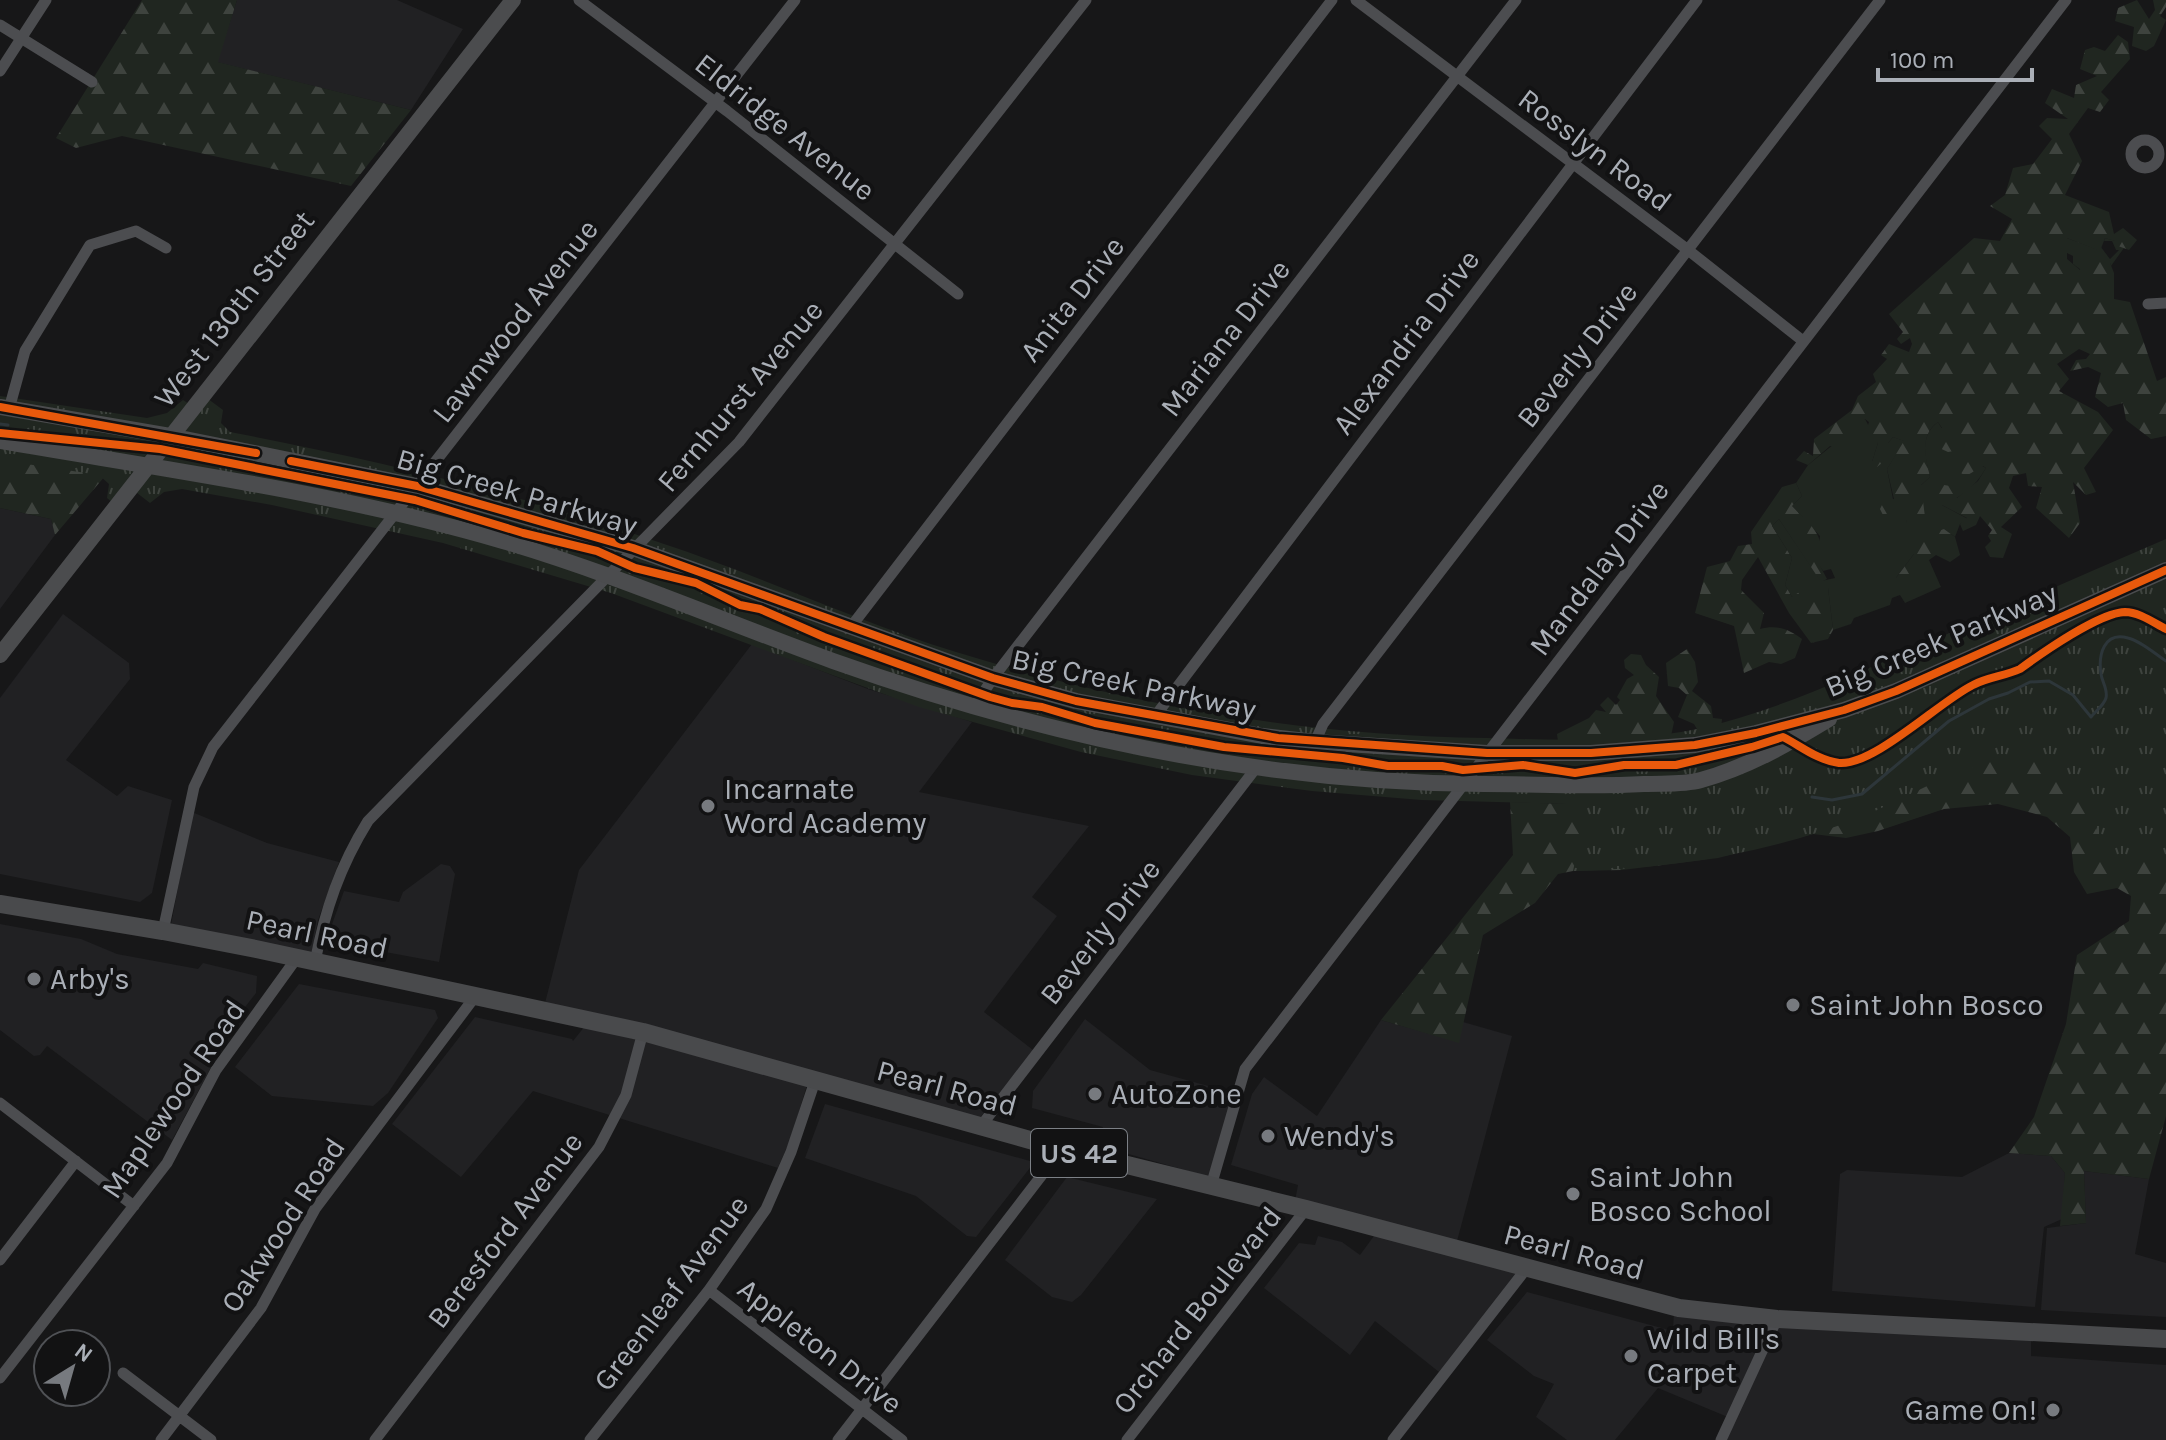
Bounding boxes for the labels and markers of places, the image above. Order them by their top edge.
place label: Incarnate Word Academy [724,771,926,841]
marker: Incarnate Word Academy [699,797,717,815]
place label: Arby's [50,961,130,997]
marker: Arby's [25,970,43,988]
place label: Saint John Bosco [1809,987,2044,1023]
marker: Saint John Bosco [1784,996,1802,1014]
place label: AutoZone [1111,1076,1242,1112]
marker: AutoZone [1086,1085,1104,1103]
place label: Wendy's [1284,1118,1395,1154]
marker: Wendy's [1259,1127,1277,1145]
place label: Saint John Bosco School [1589,1159,1772,1229]
marker: Saint John Bosco School [1564,1185,1582,1203]
place label: Wild Bill's Carpet [1647,1321,1780,1391]
marker: Wild Bill's Carpet [1622,1347,1640,1365]
place label: Game On! [1905,1392,2037,1428]
marker: Game On! [2044,1401,2062,1419]

